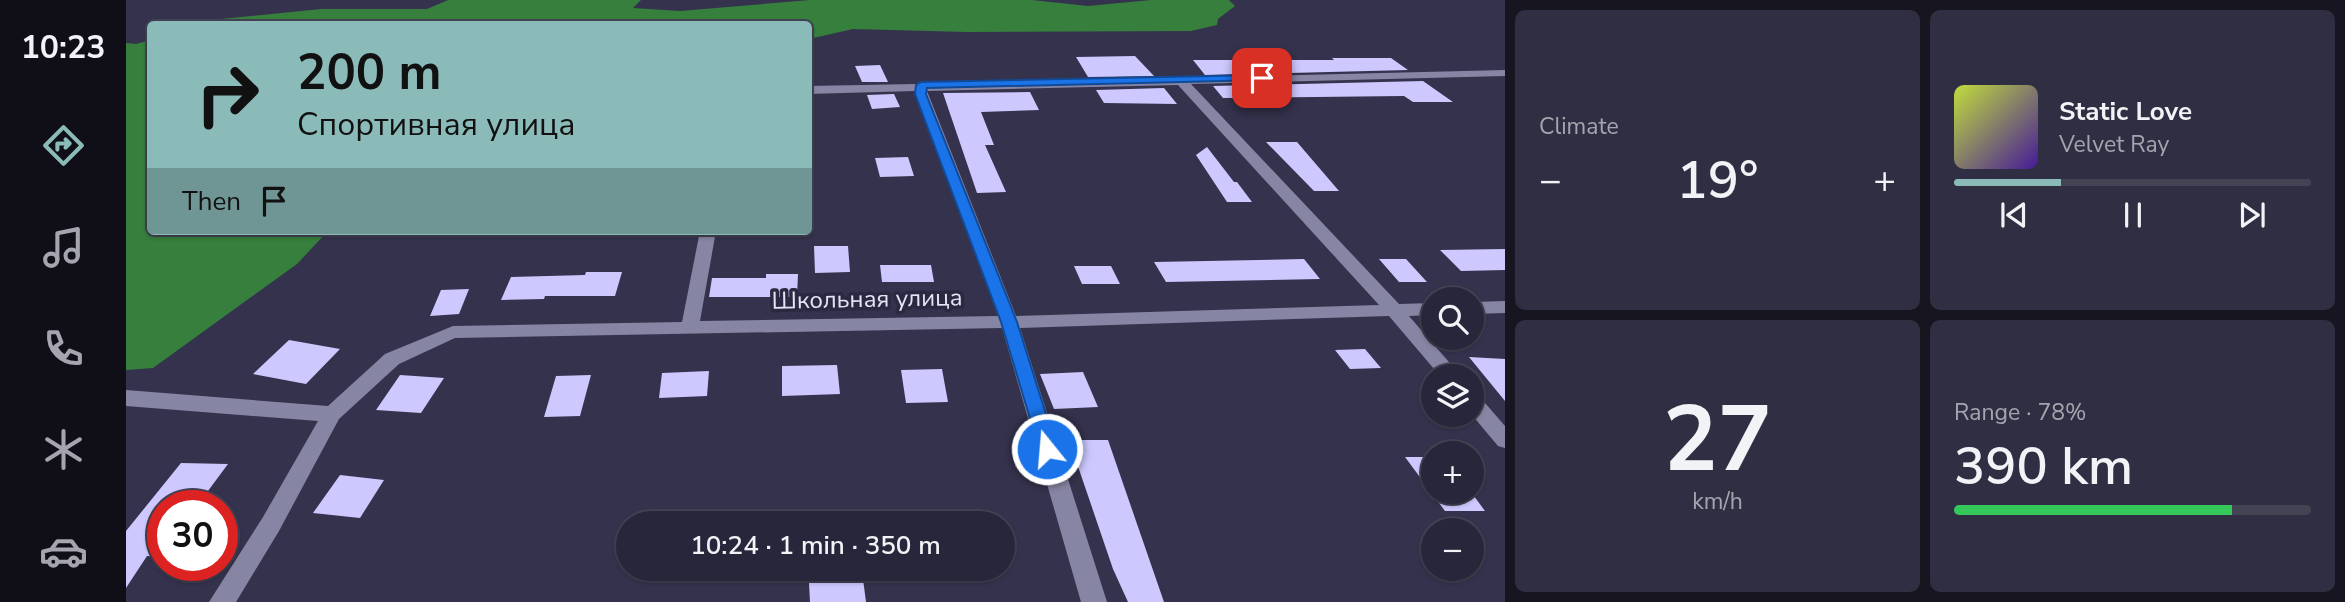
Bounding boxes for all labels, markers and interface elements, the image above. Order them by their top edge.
text: 10:23 [21,26,105,69]
text: 200 m [297,39,441,106]
pin [1232,48,1292,108]
icon: right [182,49,273,140]
icon: arrive [1243,59,1281,97]
text: Static Love [2059,94,2192,129]
text: Спортивная улица [297,103,575,146]
text: Climate [1539,111,1619,142]
icon: directions [39,121,88,170]
text: Velvet Ray [2059,129,2169,160]
text: 19° [1677,145,1758,216]
text: − [1539,155,1562,206]
text: + [1873,155,1896,206]
icon: arrive [255,182,293,220]
text: Then [182,184,241,219]
icon: previous [1995,196,2033,234]
icon: pause [2114,196,2152,234]
icon: next [2233,196,2271,234]
icon: music [39,223,88,272]
street label: Школьная улица [771,281,963,317]
map controls [1421,287,1484,581]
button: search [1421,287,1484,350]
icon: phone [39,324,88,373]
button: layers [1421,364,1484,427]
text: 27 [1663,378,1772,502]
text: Range · 78% [1954,397,2086,428]
position arrow [1010,412,1084,486]
icon: climate [39,425,88,474]
text: 390 km [1954,431,2133,502]
button: + [1421,441,1484,504]
text: km/h [1692,486,1743,517]
speed limit sign: 30 [147,490,238,581]
button: − [1421,518,1484,581]
icon: car [39,527,88,576]
text: 10:24 · 1 min · 350 m [690,528,941,563]

